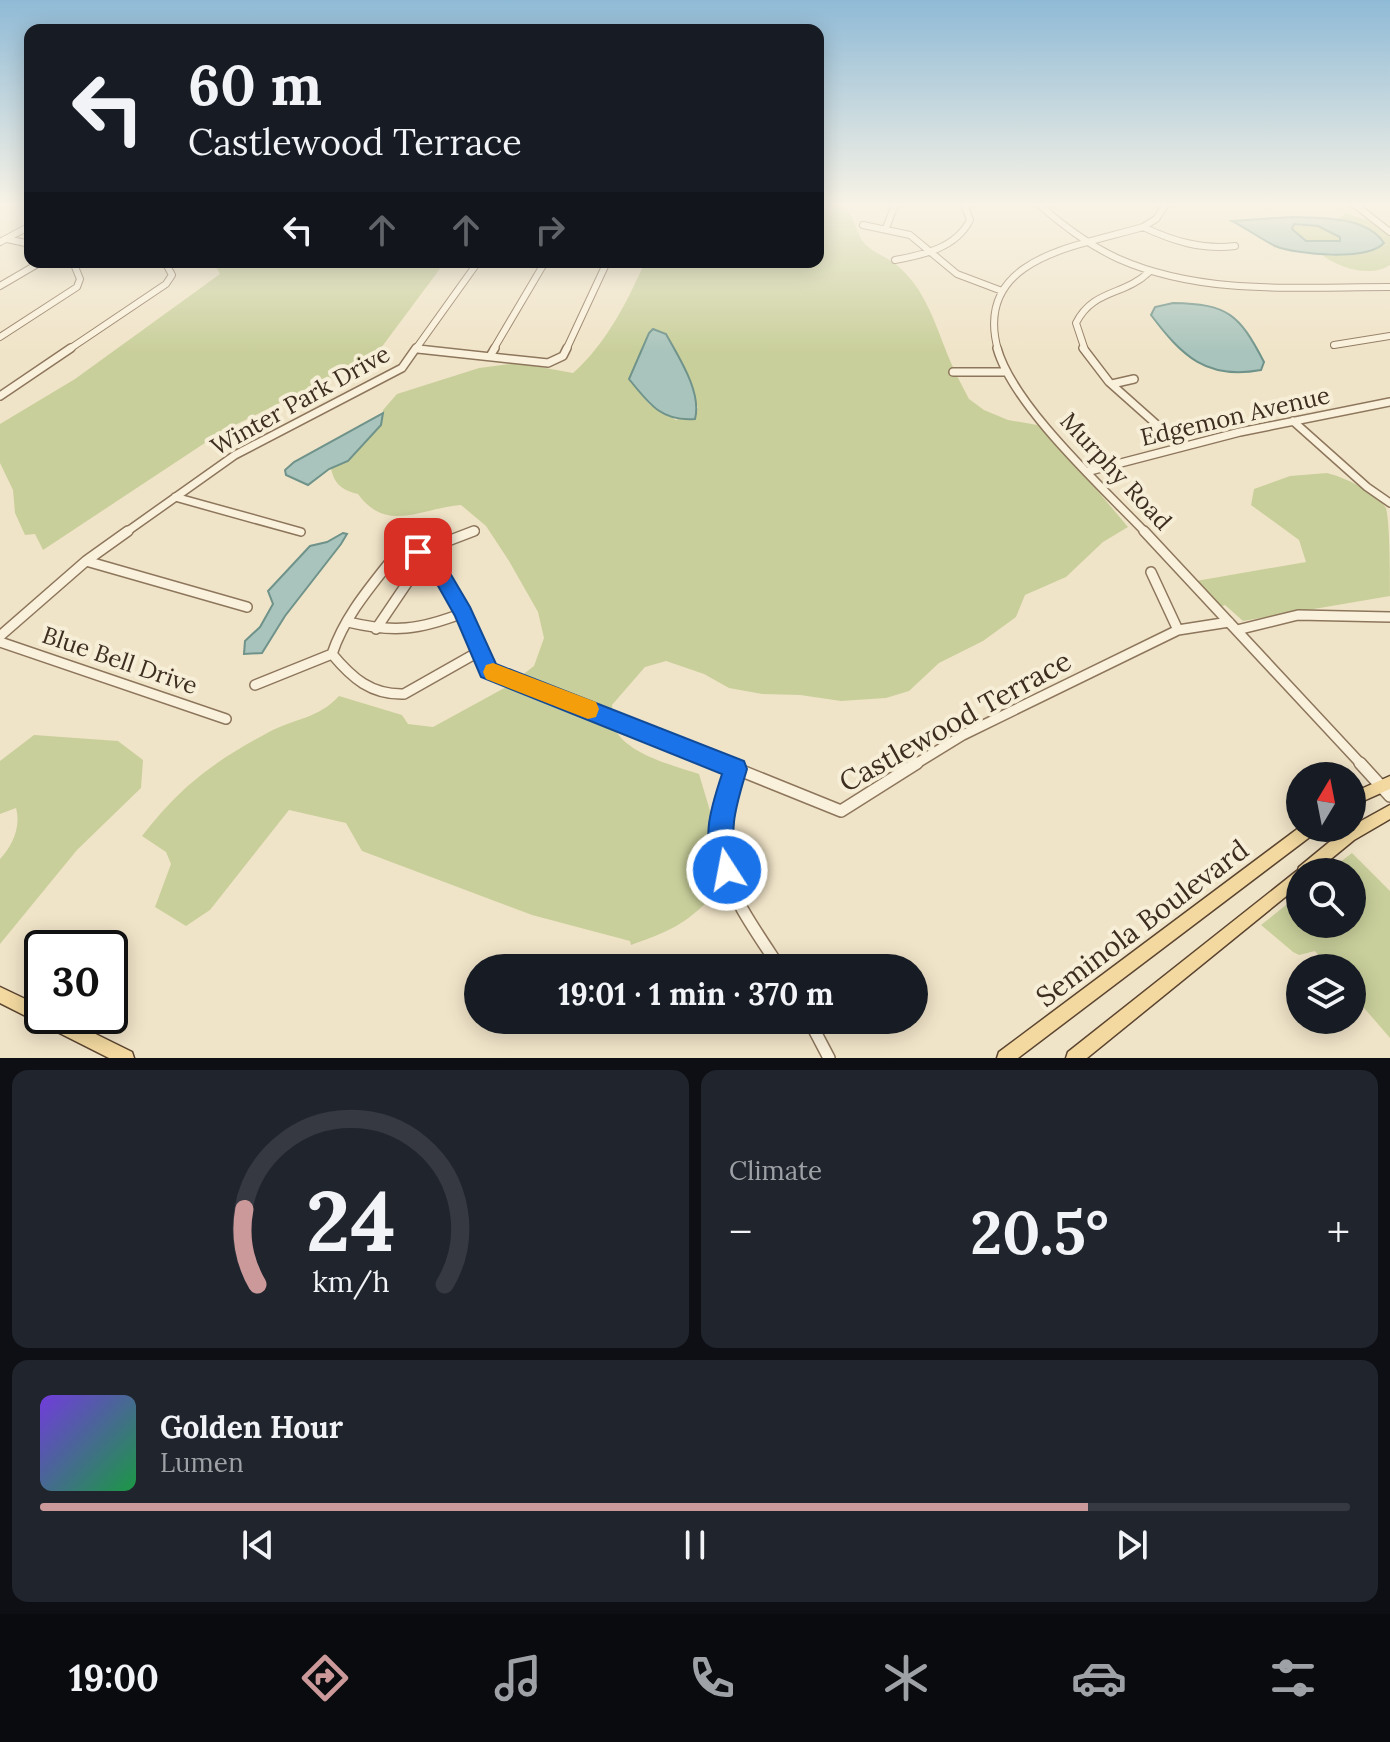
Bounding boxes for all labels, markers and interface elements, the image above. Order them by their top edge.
text: 60 m [188,49,322,120]
icon: left [56,56,160,160]
text: Castlewood Terrace [188,119,522,165]
icon: left [276,208,320,252]
icon: ahead [360,208,404,252]
icon: ahead [444,208,488,252]
icon: right [528,208,572,252]
street label: Winter Park Drive [205,338,395,462]
street label: Edgemon Avenue [1137,379,1333,453]
street label: Murphy Road [1054,406,1178,536]
pin [384,518,452,586]
icon: arrive [396,530,440,574]
street label: Blue Bell Drive [38,619,202,701]
street label: Castlewood Terrace [833,642,1077,800]
north arrow [1286,762,1366,842]
map controls [1286,762,1366,1034]
position arrow [685,828,769,912]
street label: Seminola Boulevard [1029,831,1255,1015]
button: search [1286,858,1366,938]
speed limit sign: 30 [24,930,128,1034]
button: layers [1286,954,1366,1034]
text: 19:01 · 1 min · 370 m [558,975,834,1013]
text: Climate [729,1154,822,1187]
text: 24 [306,1167,395,1274]
text: 20.5° [970,1194,1109,1270]
text: − [729,1204,752,1260]
text: + [1327,1204,1350,1260]
text: km/h [312,1263,389,1300]
text: Golden Hour [160,1408,343,1446]
text: Lumen [160,1446,244,1479]
icon: previous [236,1523,280,1567]
icon: pause [673,1523,717,1567]
icon: next [1110,1523,1154,1567]
icon: directions [297,1650,353,1706]
icon: music [490,1650,546,1706]
icon: phone [684,1650,740,1706]
icon: climate [878,1650,934,1706]
icon: car [1071,1650,1127,1706]
icon: filters [1265,1650,1321,1706]
text: 19:00 [69,1655,159,1701]

